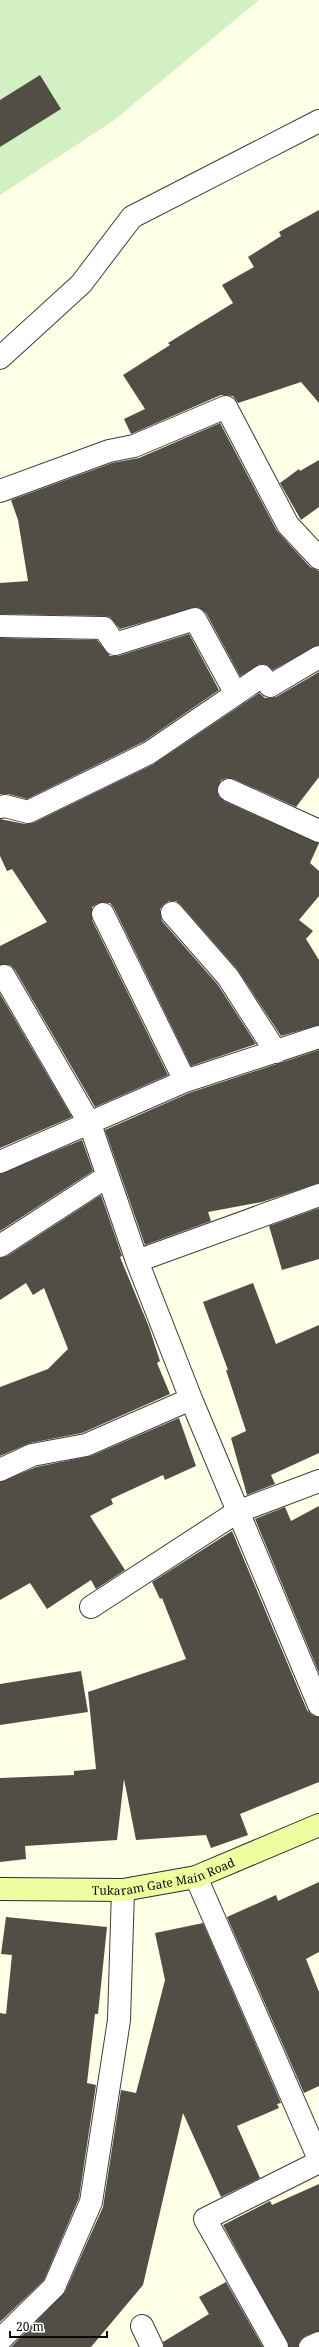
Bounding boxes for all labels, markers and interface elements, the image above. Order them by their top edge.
street label: Tukaram Gate Main Road [92,1853,238,1899]
scale bar [10,2313,107,2339]
text: 20 m [16,2318,44,2335]

